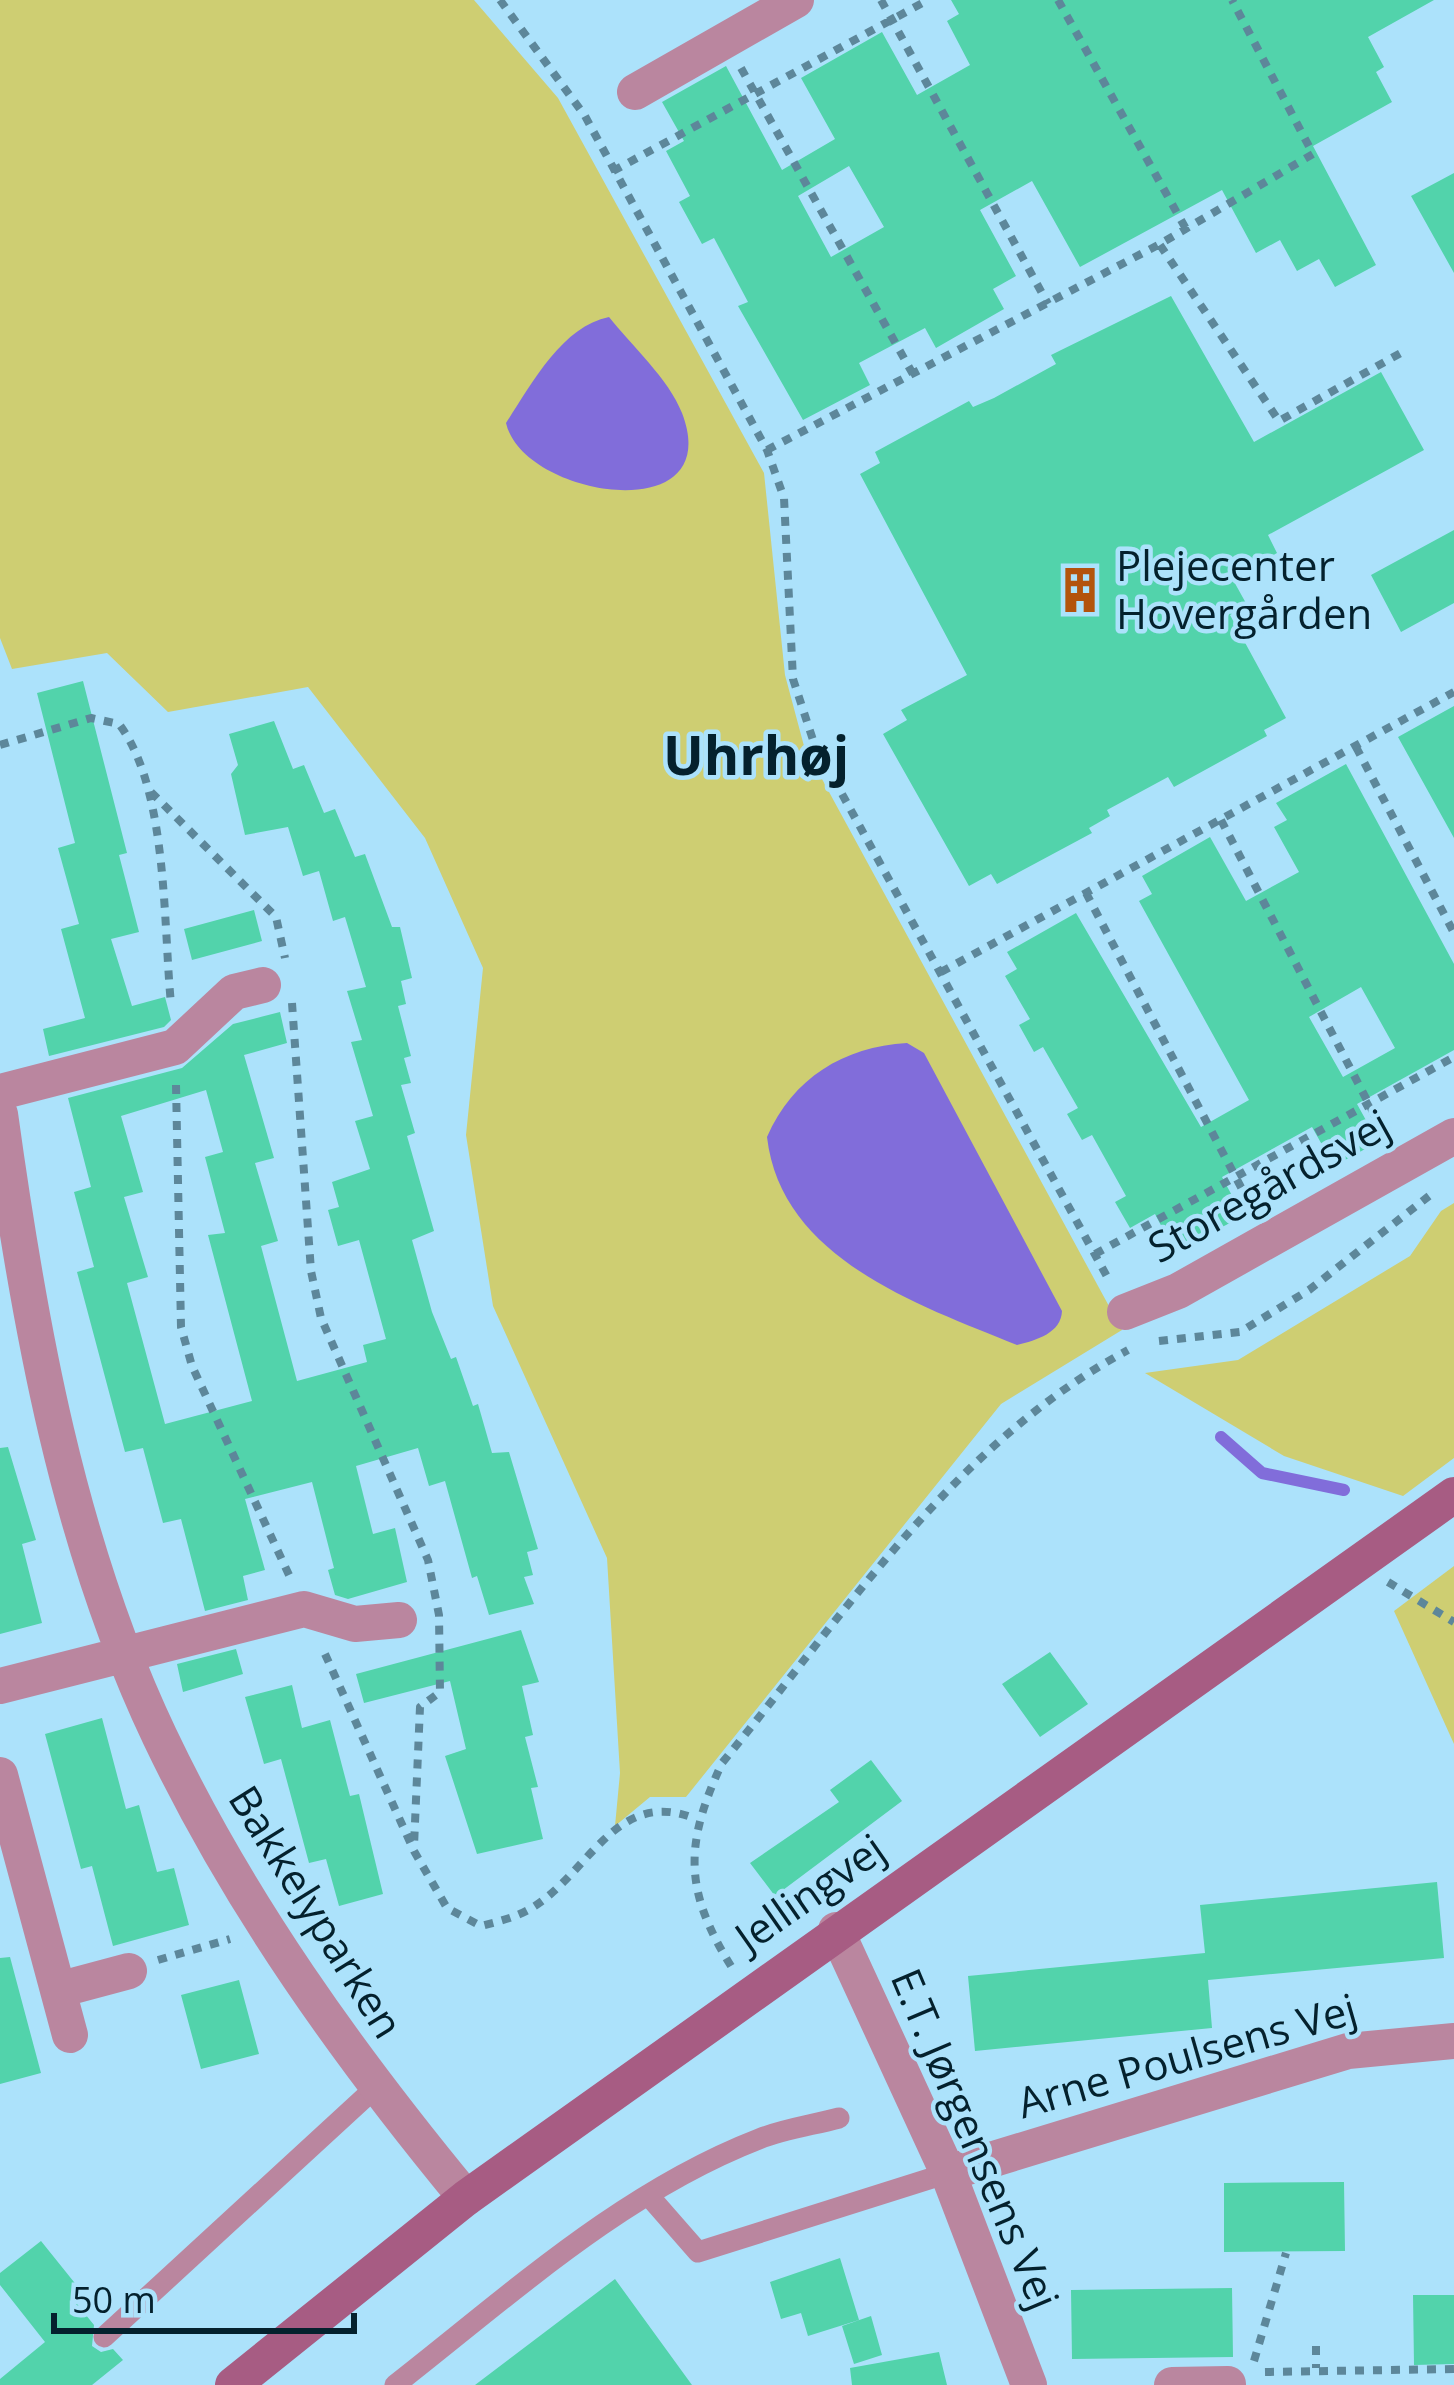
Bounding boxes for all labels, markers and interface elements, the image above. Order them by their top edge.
place label: Plejecenter Hovergården [1116,536,1372,641]
building icon: Plejecenter Hovergården [1055,565,1105,615]
district label: Uhrhøj [663,717,849,791]
street label: Storegårdsvej [1137,1095,1399,1275]
street label: Bakkelyparken [217,1774,418,2048]
street label: Jellingvej [720,1820,895,1966]
street label: E.T. Jørgensens Vej [879,1959,1074,2317]
street label: Arne Poulsens Vej [1010,1979,1363,2130]
scale bar [54,2259,354,2333]
text: 50 m [72,2275,156,2324]

